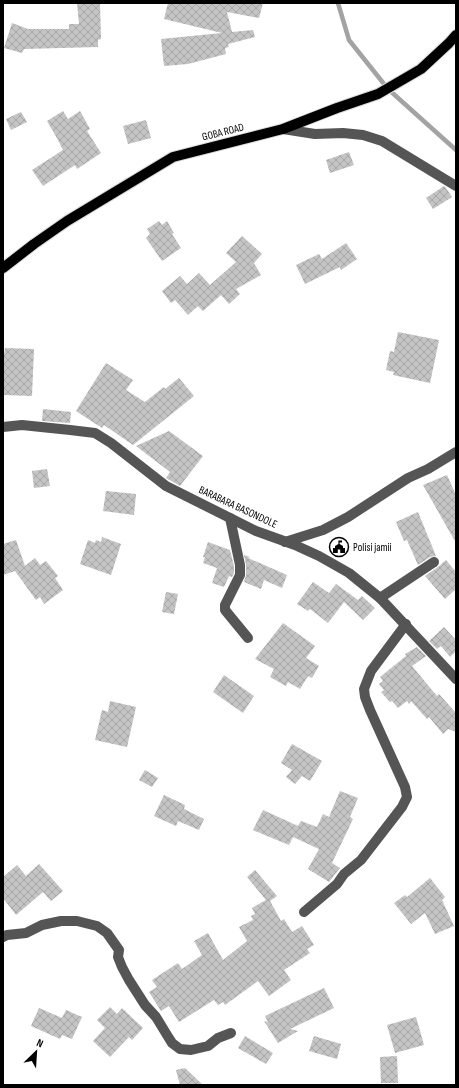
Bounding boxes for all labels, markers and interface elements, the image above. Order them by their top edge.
street label: GOBA ROAD [201,121,245,143]
street label: BARABARA BASONDOLE [197,483,279,531]
public building icon: Polisi jamii [328,536,350,558]
place label: Polisi jamii [353,541,392,554]
north arrow [16,1032,56,1072]
text: N [35,1036,46,1051]

